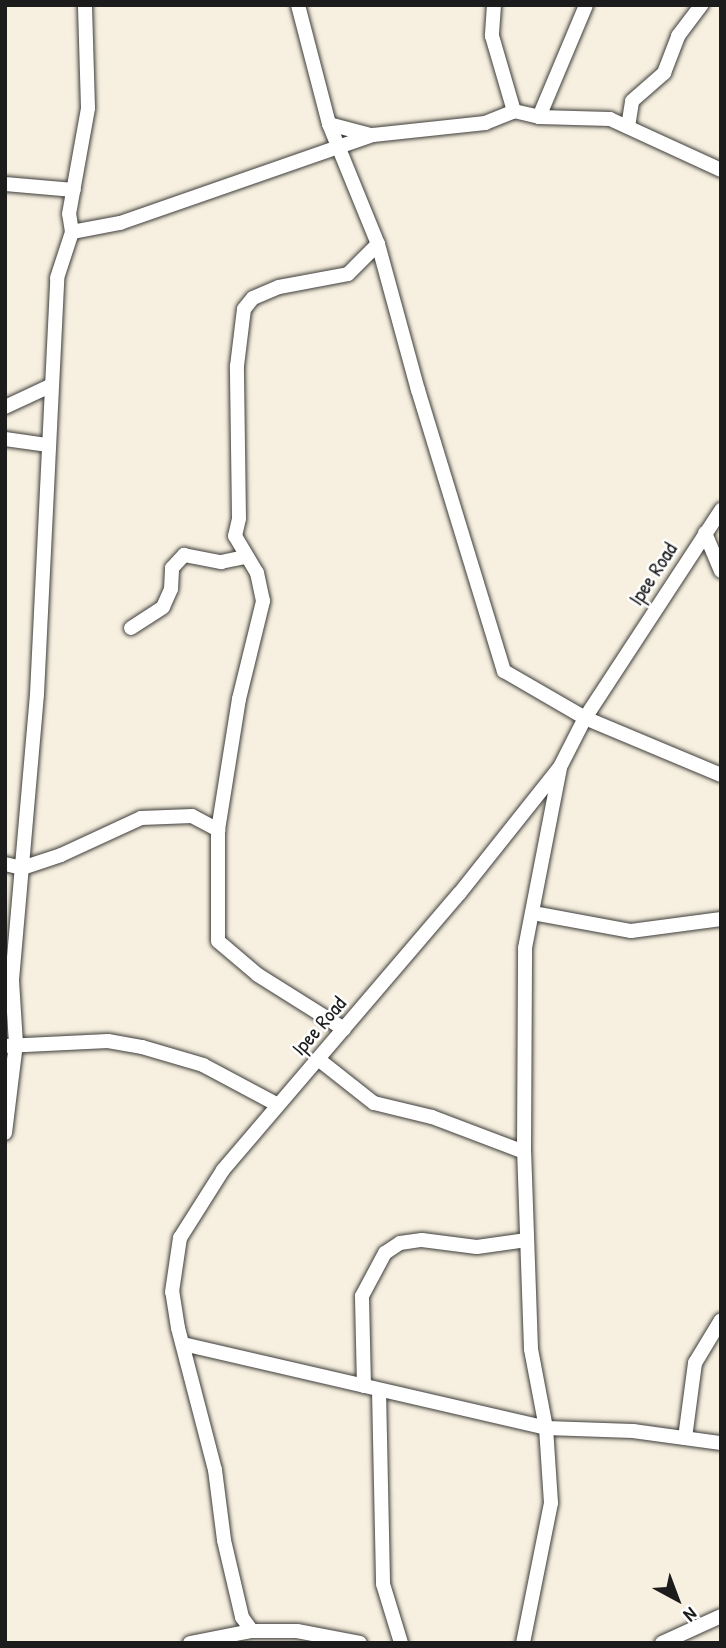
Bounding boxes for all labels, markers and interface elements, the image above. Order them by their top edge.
street label: Ipee Road [623,538,683,610]
street label: Ipee Road [287,991,351,1061]
north arrow [642,1564,712,1634]
text: N [678,1602,703,1628]

